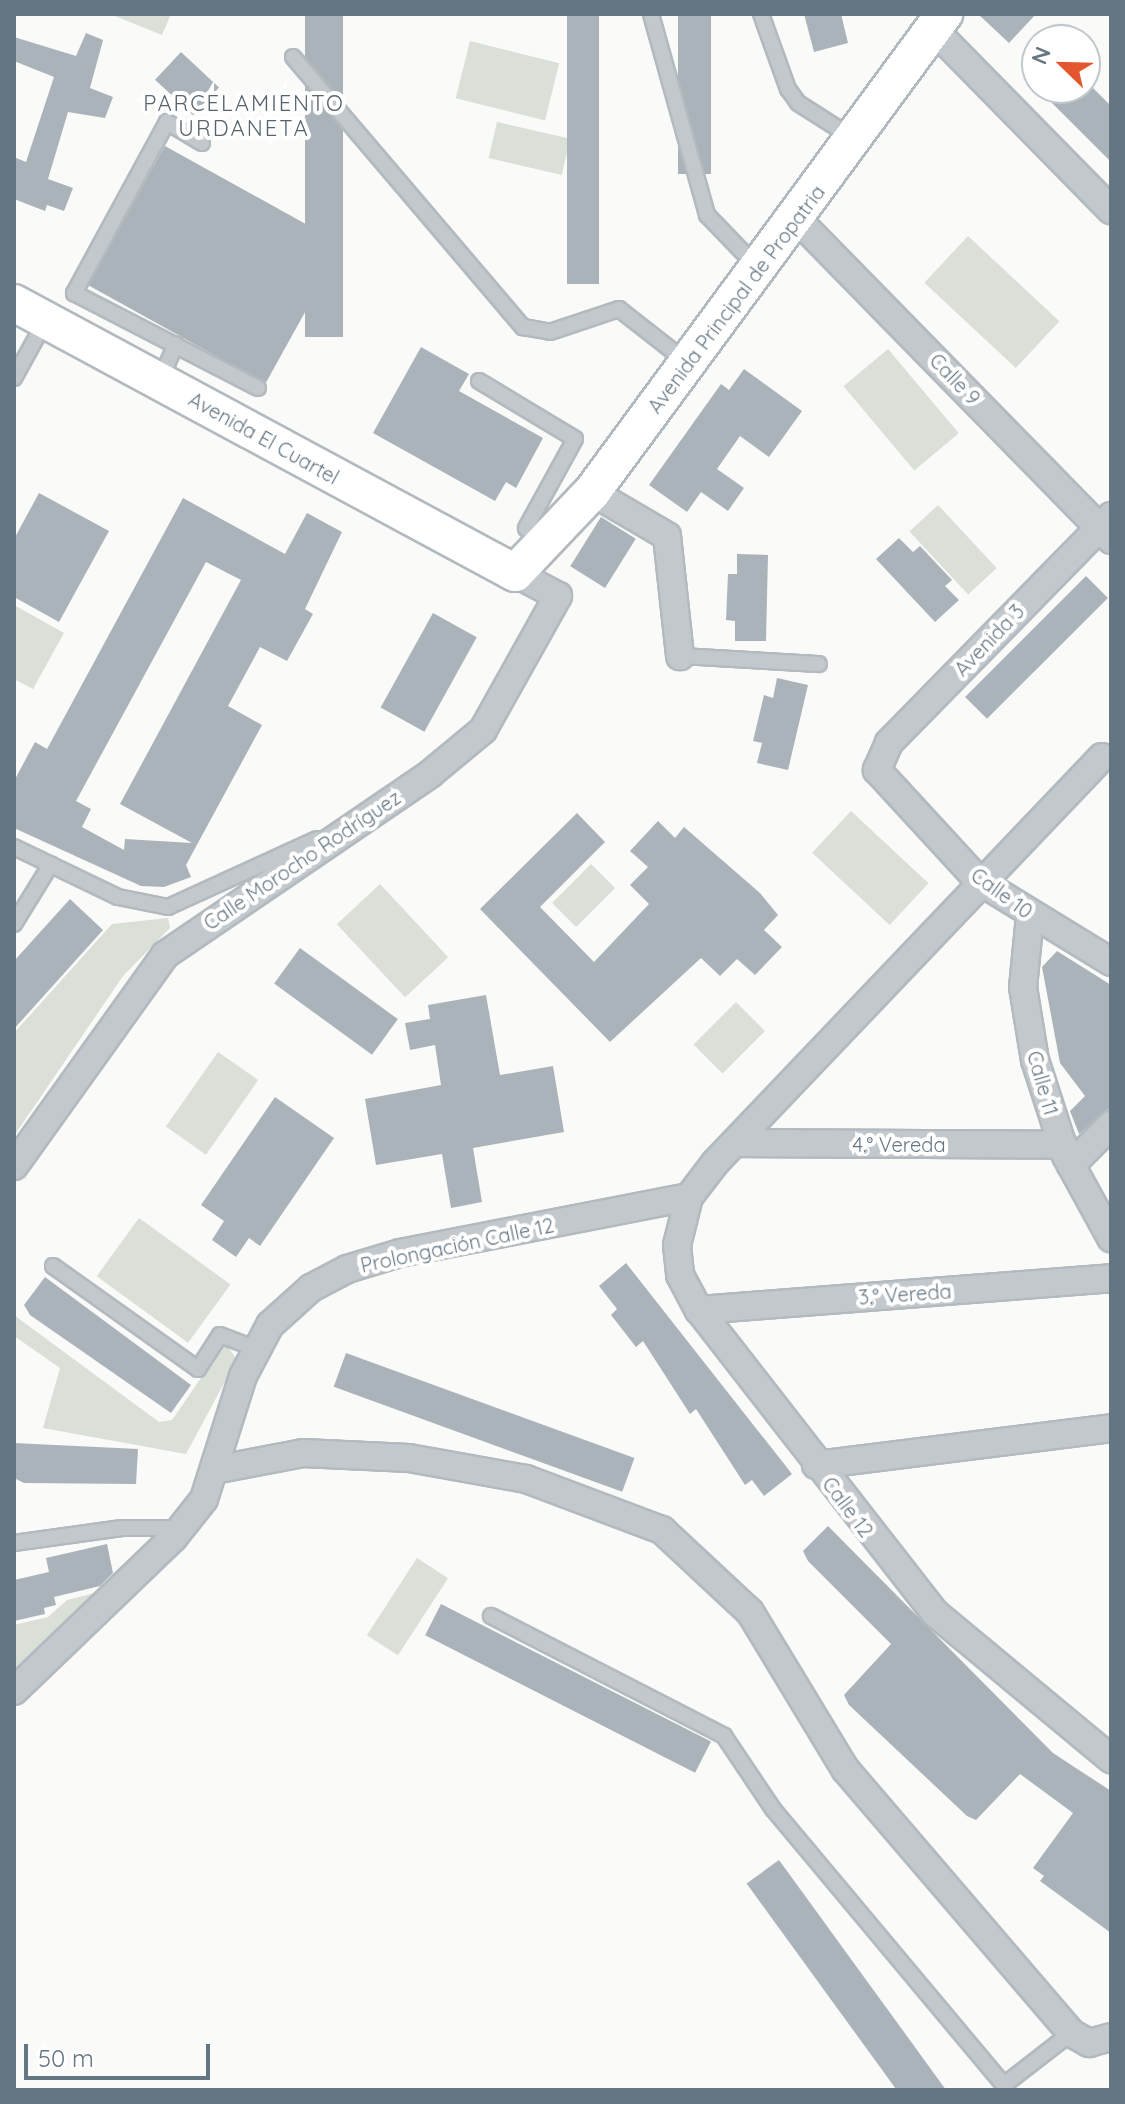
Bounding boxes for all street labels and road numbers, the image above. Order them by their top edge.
street label: Avenida Principal de Propatria [642,180,830,418]
street label: Calle 9 [925,348,985,410]
street label: Avenida El Cuartel [185,387,343,489]
street label: Avenida 3 [949,599,1029,681]
street label: Calle Morocho Rodríguez [199,785,405,935]
street label: Calle 10 [967,863,1037,923]
street label: Calle 11 [1022,1048,1064,1118]
street label: 4.° Vereda [852,1132,946,1156]
street label: Prolongación Calle 12 [358,1213,556,1277]
street label: 3.° Vereda [858,1279,952,1309]
street label: Calle 12 [818,1472,878,1542]

